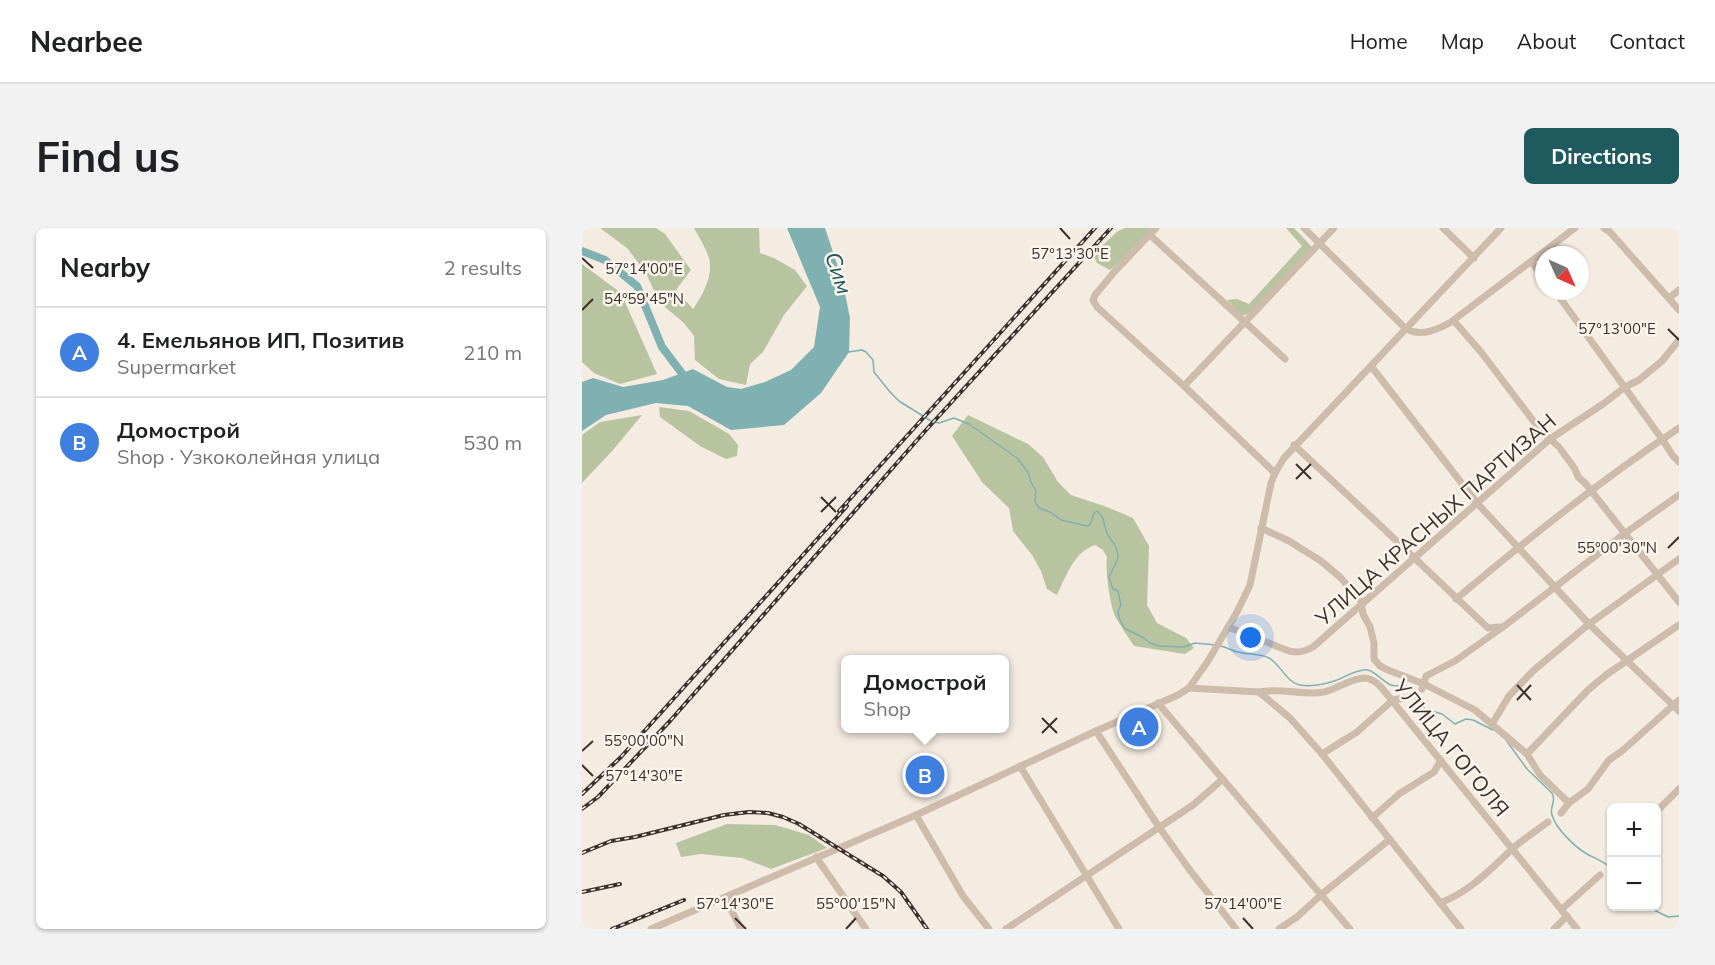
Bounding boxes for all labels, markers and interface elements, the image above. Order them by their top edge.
text: Nearbee [30,24,143,59]
text: Home [1350,28,1408,54]
text: Map [1441,28,1484,54]
text: About [1517,28,1576,54]
text: Contact [1609,28,1685,54]
button: Directions [1524,128,1679,184]
text: Find us [36,130,180,183]
text: 57°13'30"E [1031,244,1109,263]
north arrow [1535,246,1589,300]
water label: Сим [819,248,859,298]
text: Nearby [60,251,150,284]
text: 2 results [444,255,522,280]
text: 57°14'00"E [605,259,683,278]
text: 54°59'45"N [604,289,684,308]
text: 57°13'00"E [1578,319,1656,338]
text: 4. Емельянов ИП, Позитив [117,326,404,354]
text: A [72,340,87,365]
text: 210 m [463,340,522,365]
text: Supermarket [117,354,236,379]
street label: УЛИЦА КРАСНЫХ ПАРТИЗАН [1309,408,1561,632]
text: Домострой [117,416,240,444]
text: B [73,430,86,455]
text: 530 m [463,430,522,455]
text: Shop · Узкоколейная улица [117,444,380,469]
text: 55°00'30"N [1577,538,1657,557]
your location [1236,623,1265,652]
popup [841,655,1009,733]
text: Домострой [864,668,986,696]
street label: УЛИЦА ГОГОЛЯ [1388,673,1515,821]
text: Shop [864,696,911,721]
pin: A [1120,704,1158,750]
text: 55°00'00"N [604,731,684,750]
pin: B [906,752,944,798]
text: 57°14'30"E [605,766,683,785]
map controls [1607,803,1661,911]
button: + [1607,803,1661,857]
button: − [1607,857,1661,911]
text: 57°14'30"E [696,894,774,913]
text: 55°00'15"N [816,894,896,913]
text: 57°14'00"E [1204,894,1282,913]

